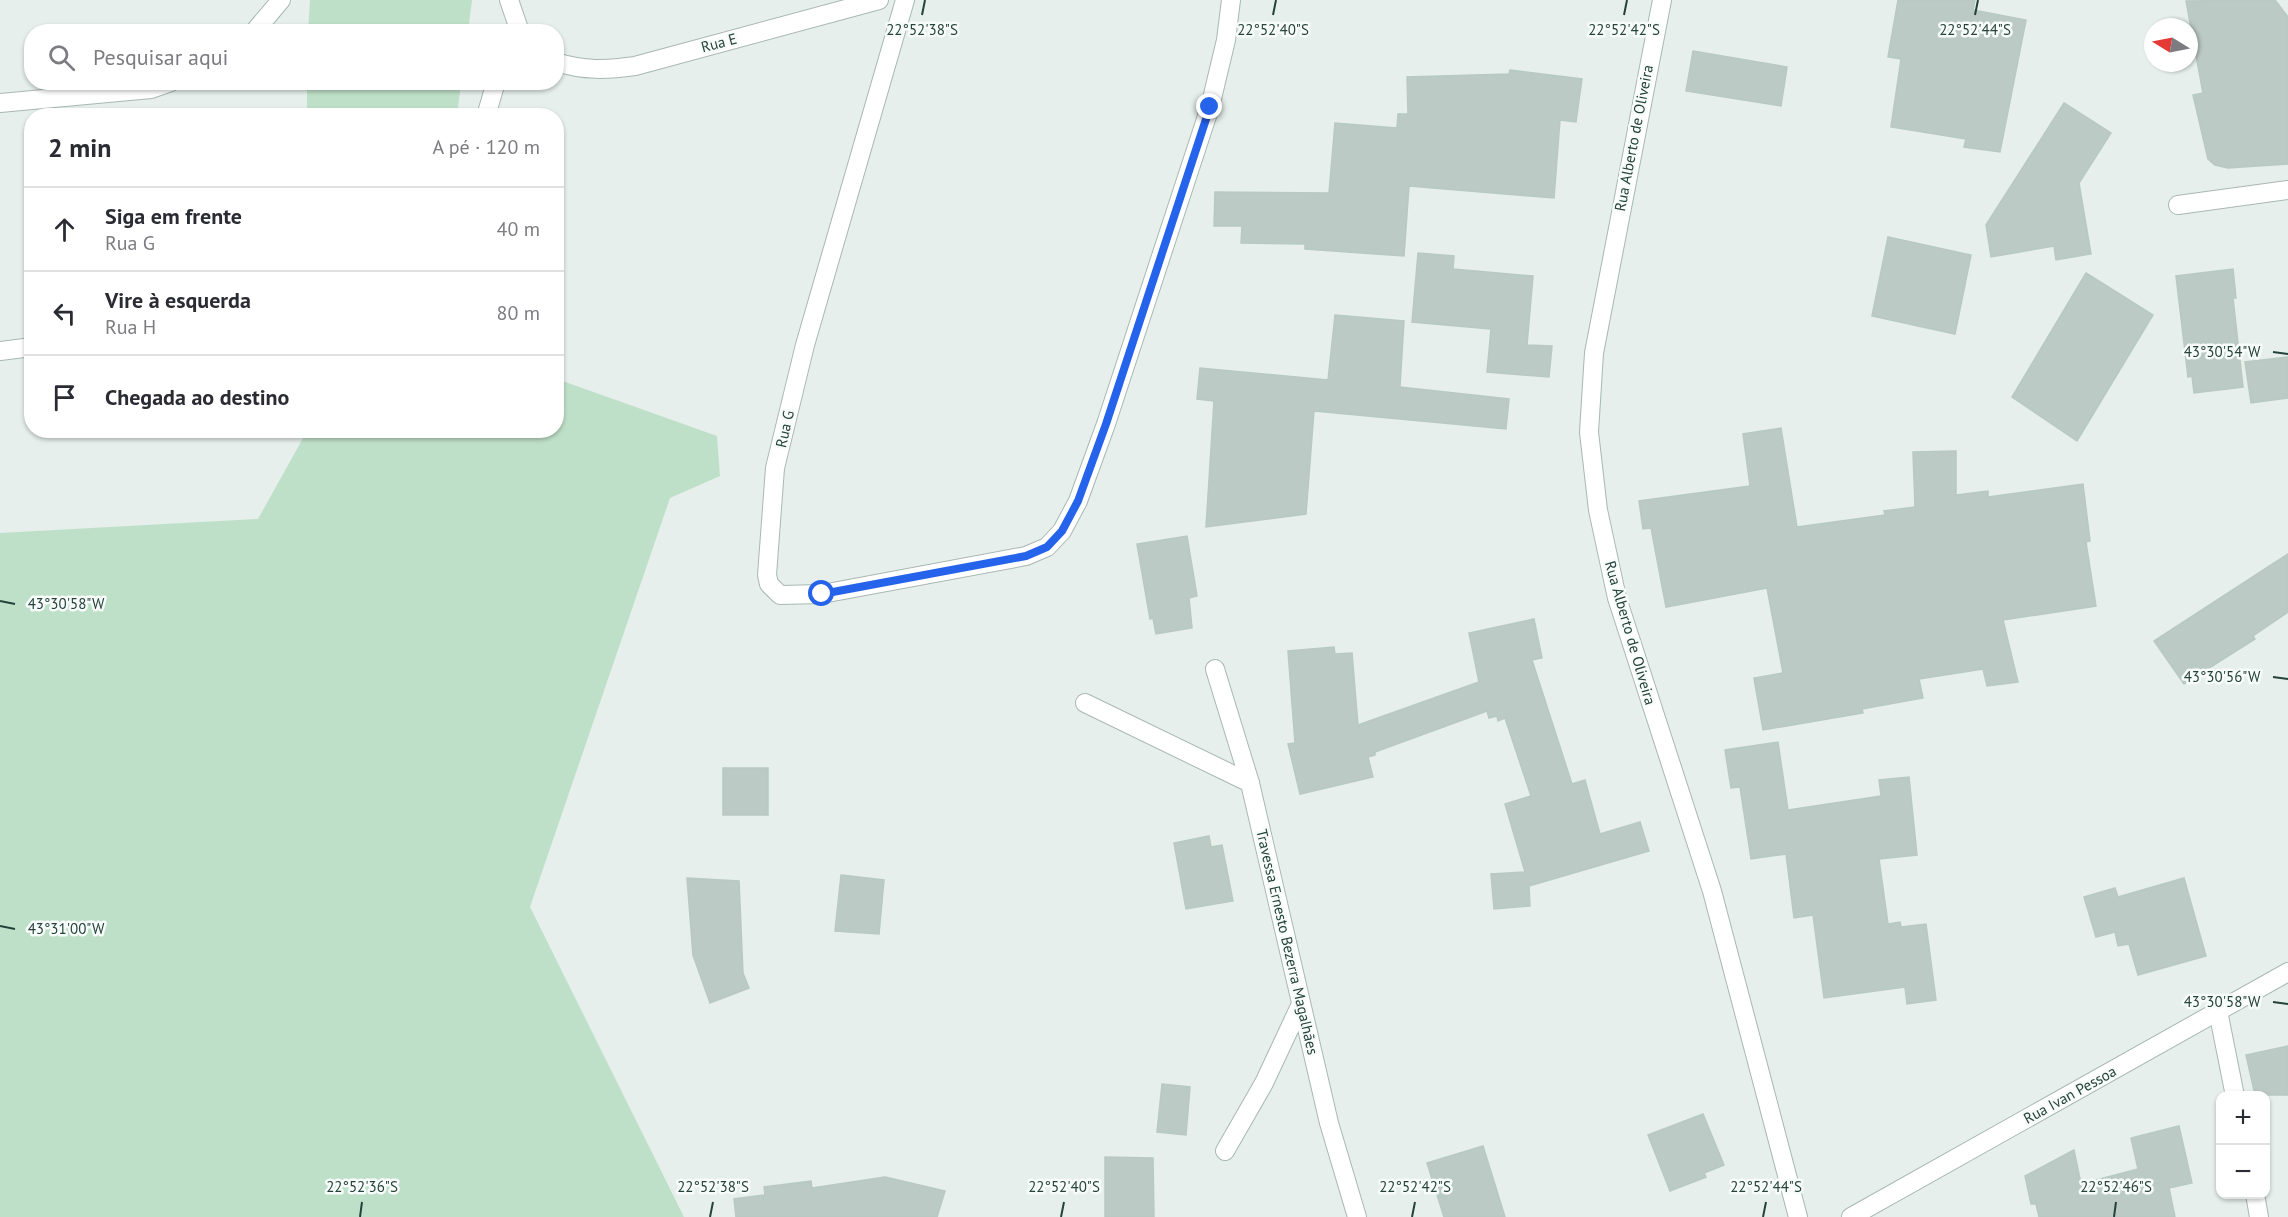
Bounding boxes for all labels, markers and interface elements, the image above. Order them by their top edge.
north arrow [2144,18,2198,72]
text: 22°52'38"S [886,20,958,39]
text: 22°52'40"S [1237,20,1309,39]
text: 22°52'42"S [1588,20,1660,39]
text: 22°52'44"S [1939,20,2011,39]
search box [24,24,564,90]
street label: Rua E [699,29,739,56]
icon: search [45,41,78,74]
text: Pesquisar aqui [93,43,229,71]
street label: Rua Alberto de Oliveira [1610,63,1657,213]
route end [1196,93,1222,119]
text: 2 min [48,131,111,164]
text: A pé · 120 m [433,134,540,160]
text: Siga em frente [105,202,242,230]
icon: ahead [48,213,81,246]
text: 40 m [497,216,540,242]
text: Rua G [105,230,155,256]
text: Vire à esquerda [105,286,251,314]
icon: left [48,297,81,330]
text: 80 m [497,300,540,326]
text: Rua H [105,314,156,340]
text: 43°30'54"W [2184,342,2261,361]
icon: arrive [48,381,81,414]
text: Chegada ao destino [105,383,289,411]
street label: Rua G [771,408,798,449]
street label: Rua Alberto de Oliveira [1601,559,1660,707]
route start [808,580,834,606]
text: 43°30'58"W [28,594,105,613]
text: 43°30'56"W [2184,667,2261,686]
street label: Travessa Ernesto Bezerra Magalhães [1252,827,1323,1057]
text: 43°31'00"W [28,919,105,938]
text: 43°30'58"W [2184,992,2261,1011]
street label: Rua Ivan Pessoa [2020,1061,2119,1128]
map controls [2216,1091,2270,1199]
button: + [2216,1091,2270,1145]
button: − [2216,1145,2270,1199]
text: 22°52'36"S [326,1177,398,1196]
text: 22°52'38"S [677,1177,749,1196]
text: 22°52'40"S [1028,1177,1100,1196]
text: 22°52'42"S [1379,1177,1451,1196]
text: 22°52'44"S [1730,1177,1802,1196]
text: 22°52'46"S [2080,1177,2152,1196]

